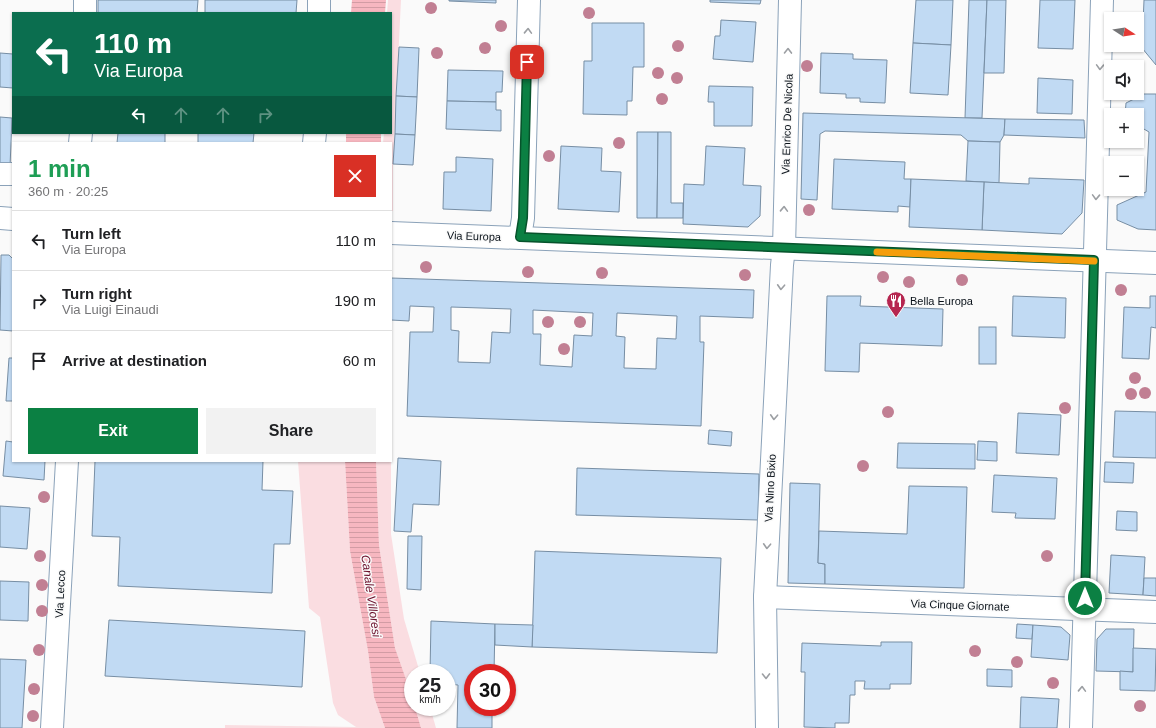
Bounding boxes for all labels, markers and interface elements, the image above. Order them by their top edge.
north arrow [1104,12,1144,52]
map controls [1104,12,1144,196]
icon: left [28,28,80,80]
text: 110 m [94,28,172,59]
one-way arrow [524,28,533,34]
pin [510,45,544,79]
one-way arrow [784,48,793,54]
icon: arrive [516,51,538,73]
button: sound [1104,60,1144,100]
text: Via Europa [94,61,183,81]
one-way arrow [1095,64,1104,70]
street label: Via Enrico De Nicola [779,73,795,175]
icon: left [128,104,150,126]
icon: ahead [170,104,192,126]
icon: ahead [212,104,234,126]
icon: right [254,104,276,126]
button: + [1104,108,1144,148]
text: 1 min [28,155,91,182]
button: close [334,155,376,197]
button: − [1104,156,1144,196]
text: 360 m · 20:25 [28,184,108,199]
one-way arrow [1091,194,1100,200]
one-way arrow [780,206,788,212]
text: Turn left [62,225,121,242]
street label: Via Europa [447,229,502,243]
icon: left [28,230,50,252]
text: 110 m [335,232,376,249]
text: Via Europa [62,242,126,257]
one-way arrow [776,284,785,290]
text: Turn right [62,285,132,302]
icon: right [28,290,50,312]
restaurant icon: Bella Europa [885,290,907,318]
text: 190 m [334,292,376,309]
place label: Bella Europa [910,295,974,307]
text: Via Luigi Einaudi [62,302,159,317]
icon: arrive [28,350,50,372]
text: Arrive at destination [62,352,207,369]
text: 60 m [343,352,376,369]
button: Exit [28,408,198,454]
button: Share [206,408,376,454]
one-way arrow [770,414,778,420]
street label: Via Nino Bixio [762,454,778,522]
one-way arrow [763,543,772,549]
water label: Canale Villoresi [358,554,384,638]
street label: Via Lecco [53,570,67,618]
position arrow [1064,577,1106,619]
street label: Via Cinque Giornate [910,597,1010,613]
speed limit sign: 30 [464,664,516,716]
one-way arrow [762,673,770,679]
text: 25 [419,674,441,696]
one-way arrow [1078,686,1087,692]
text: km/h [419,694,441,705]

